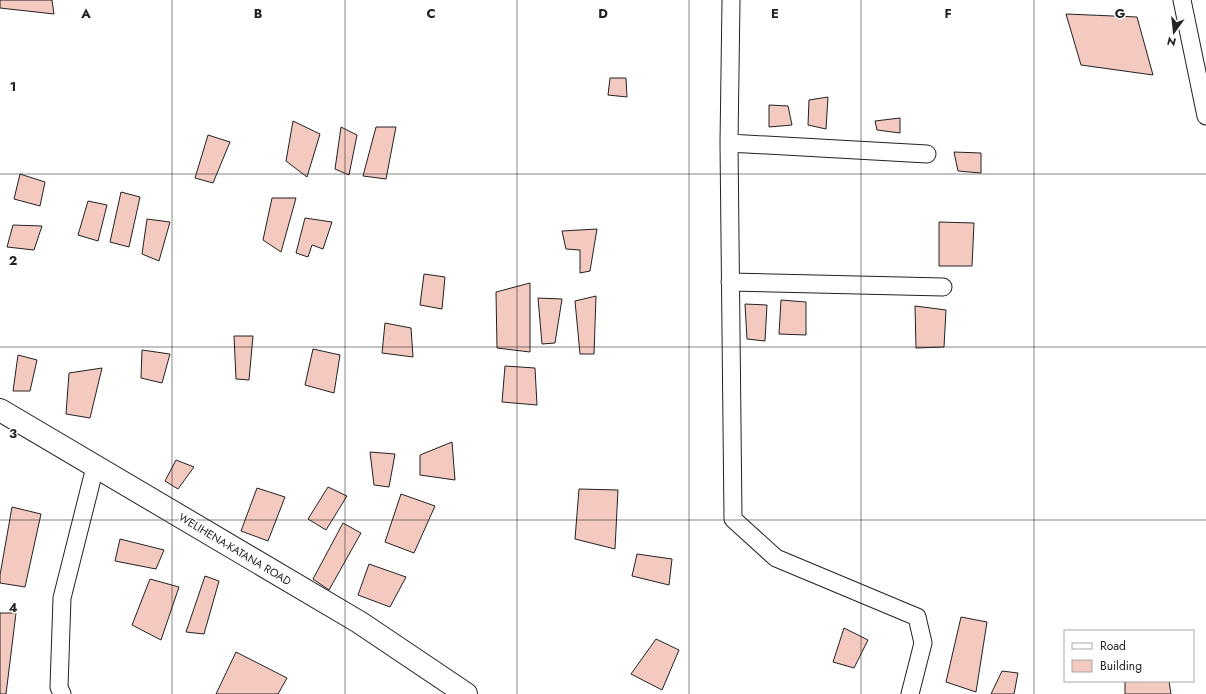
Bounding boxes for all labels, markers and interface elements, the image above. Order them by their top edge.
text: A [80,4,91,23]
text: B [254,4,263,23]
text: C [426,4,436,23]
text: D [598,4,608,23]
text: E [771,4,779,23]
text: F [944,4,952,23]
text: G [1115,4,1126,23]
north arrow [1154,12,1194,52]
text: N [1165,33,1178,51]
text: 1 [10,77,16,96]
text: 2 [9,251,17,270]
text: 3 [9,424,17,443]
street label: WELIHENA-KATANA ROAD [176,509,295,589]
text: 4 [8,598,18,617]
legend [1064,630,1194,682]
text: Road [1100,637,1126,655]
text: Building [1100,657,1142,675]

